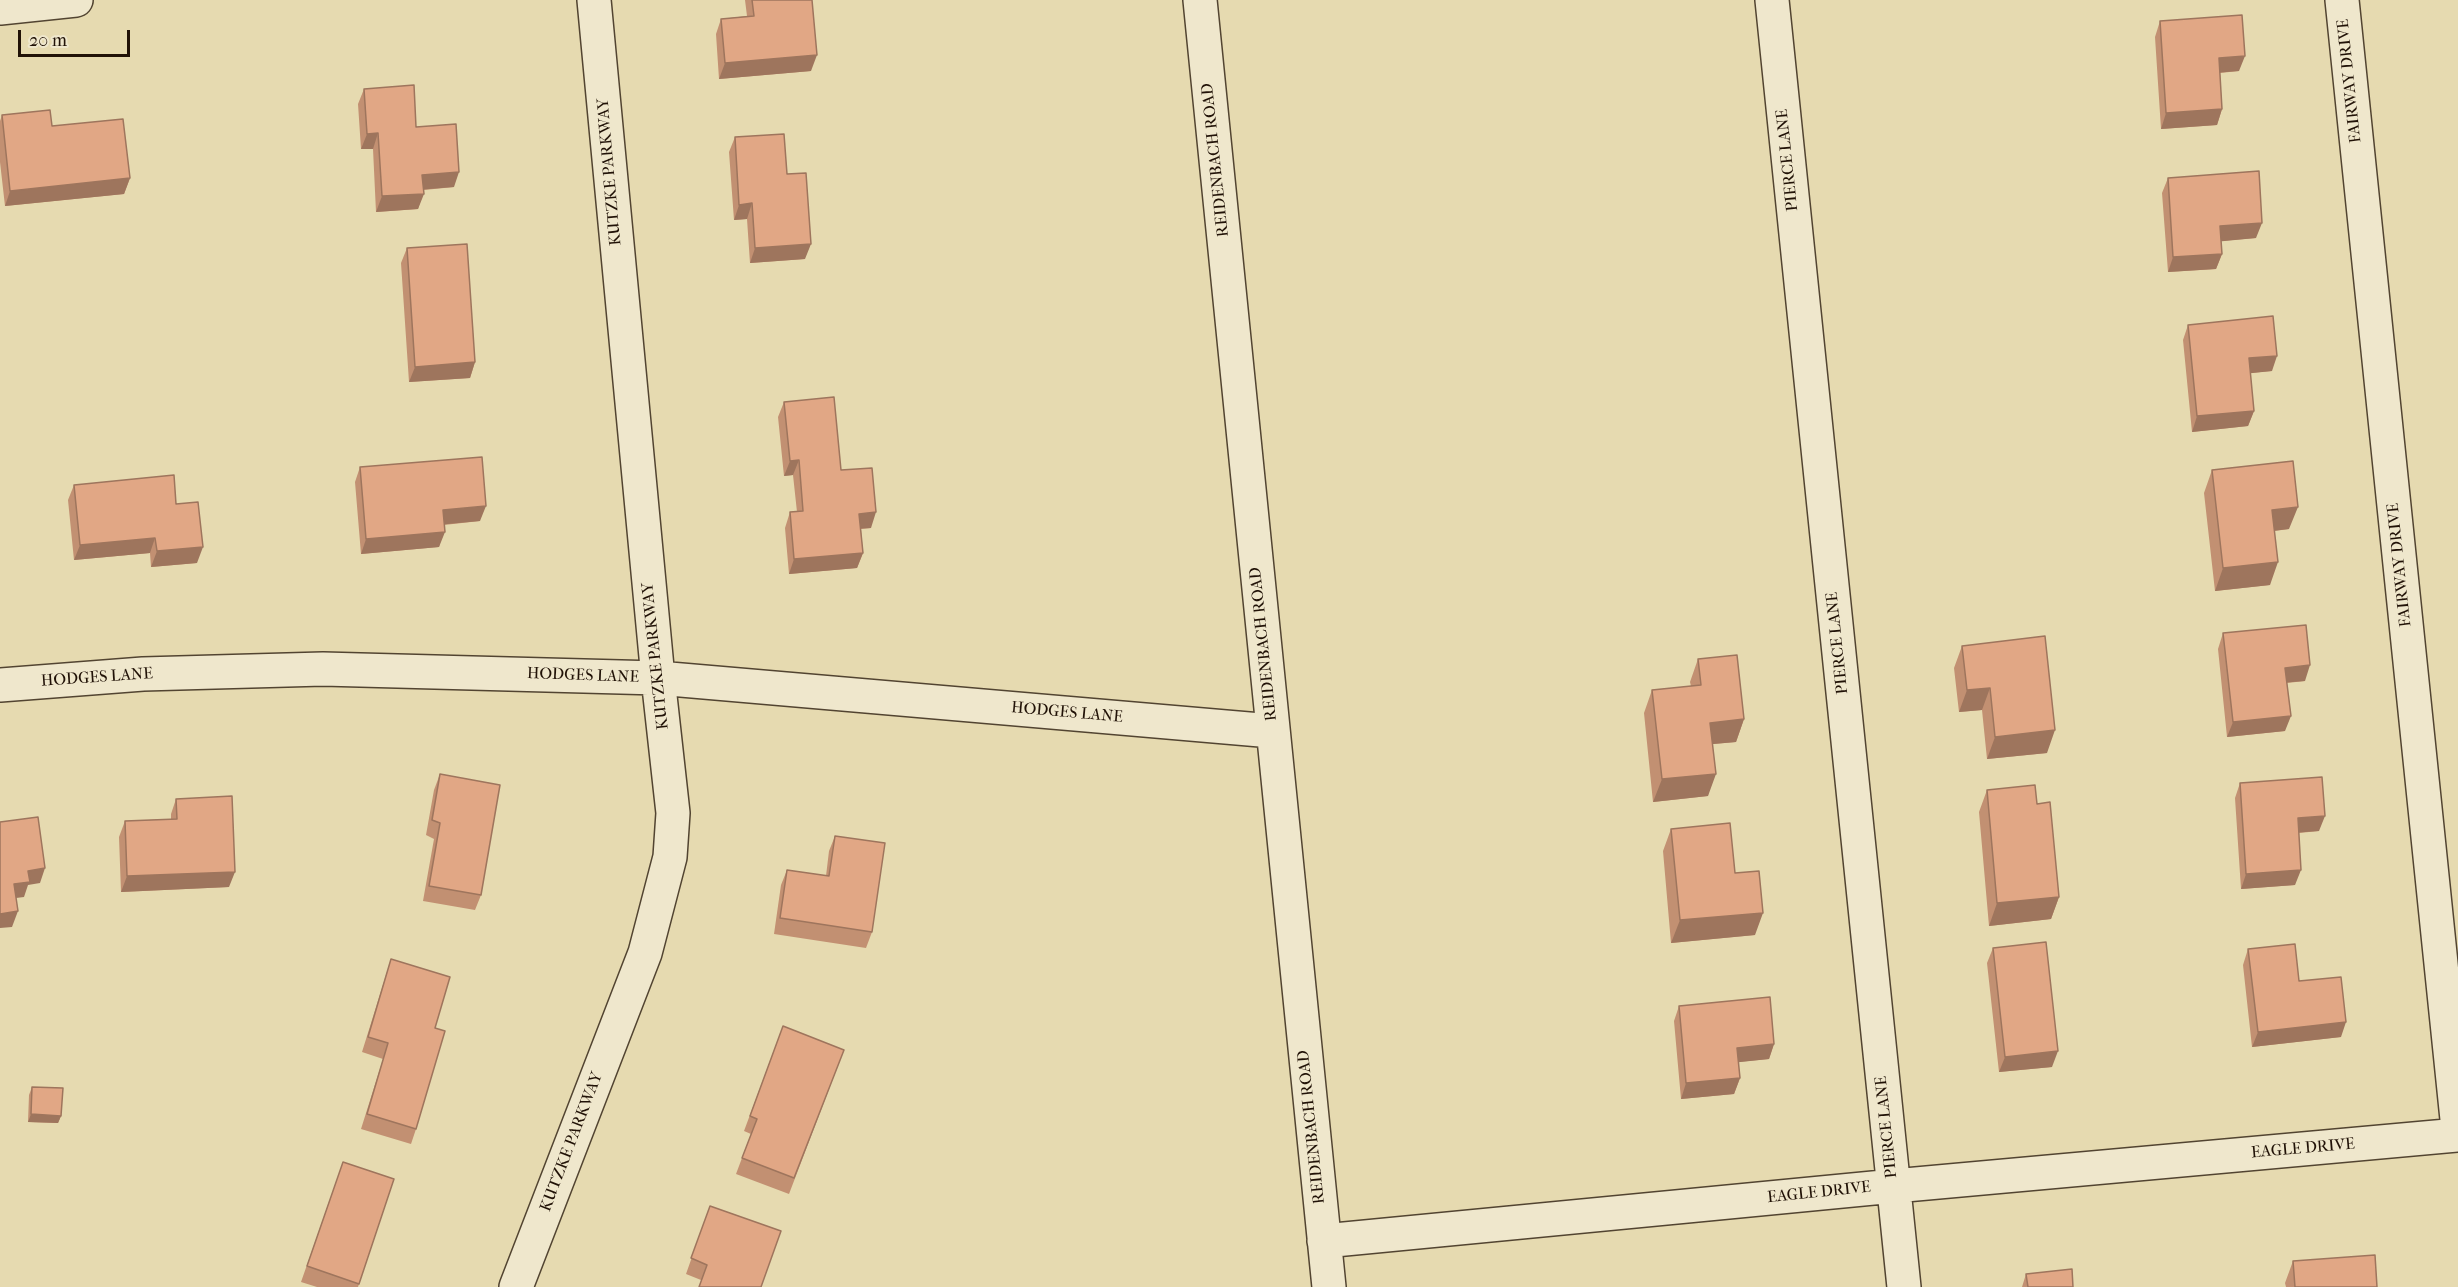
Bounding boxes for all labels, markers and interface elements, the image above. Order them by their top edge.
scale bar [21,18,134,56]
street label: FAIRWAY DRIVE [2334,18,2366,144]
text: 20 m [29,30,67,51]
street label: REIDENBACH ROAD [1198,82,1234,238]
street label: KUTZKE PARKWAY [594,97,626,247]
street label: PIERCE LANE [1773,108,1803,212]
street label: FAIRWAY DRIVE [2384,502,2416,628]
street label: REIDENBACH ROAD [1246,566,1282,722]
street label: KUTZKE PARKWAY [639,581,673,731]
street label: PIERCE LANE [1823,591,1853,695]
street label: HODGES LANE [527,664,639,688]
street label: HODGES LANE [40,665,154,691]
street label: HODGES LANE [1010,699,1124,727]
street label: REIDENBACH ROAD [1294,1049,1330,1205]
street label: KUTZKE PARKWAY [537,1069,607,1215]
street label: PIERCE LANE [1872,1075,1902,1179]
street label: EAGLE DRIVE [2250,1135,2356,1163]
street label: EAGLE DRIVE [1766,1178,1872,1208]

